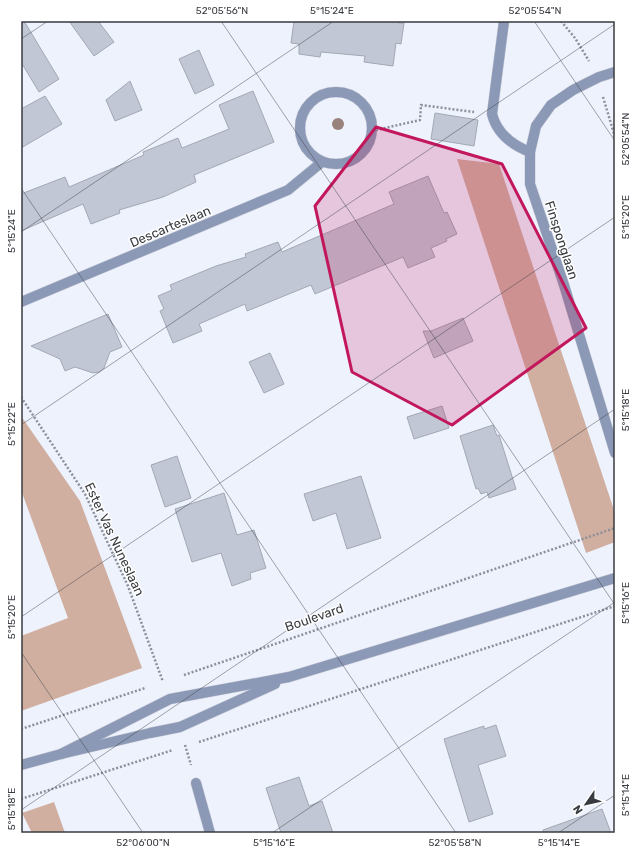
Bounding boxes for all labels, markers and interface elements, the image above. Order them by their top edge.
text: 52°05'56"N [196,5,248,17]
text: 5°15'24"E [310,5,354,17]
text: 52°05'54"N [509,5,561,17]
text: 52°05'54"N [620,113,632,165]
text: 5°15'20"E [620,195,632,239]
street label: Finsponglaan [541,199,581,282]
street label: Descarteslaan [127,203,213,250]
text: 5°15'24"E [6,209,18,253]
text: 5°15'18"E [620,389,632,431]
text: 5°15'22"E [6,402,18,446]
street label: Ester Vas Nuneslaan [82,480,147,598]
text: 5°15'16"E [620,582,632,624]
text: 5°15'20"E [6,595,18,639]
street label: Boulevard [283,600,345,634]
text: 5°15'14"E [620,774,632,816]
north arrow [566,784,606,824]
text: 5°15'18"E [6,788,18,830]
text: N [570,802,586,816]
text: 52°06'00"N [116,837,170,849]
text: 5°15'16"E [253,837,295,849]
text: 52°05'58"N [428,837,482,849]
text: 5°15'14"E [538,837,580,849]

